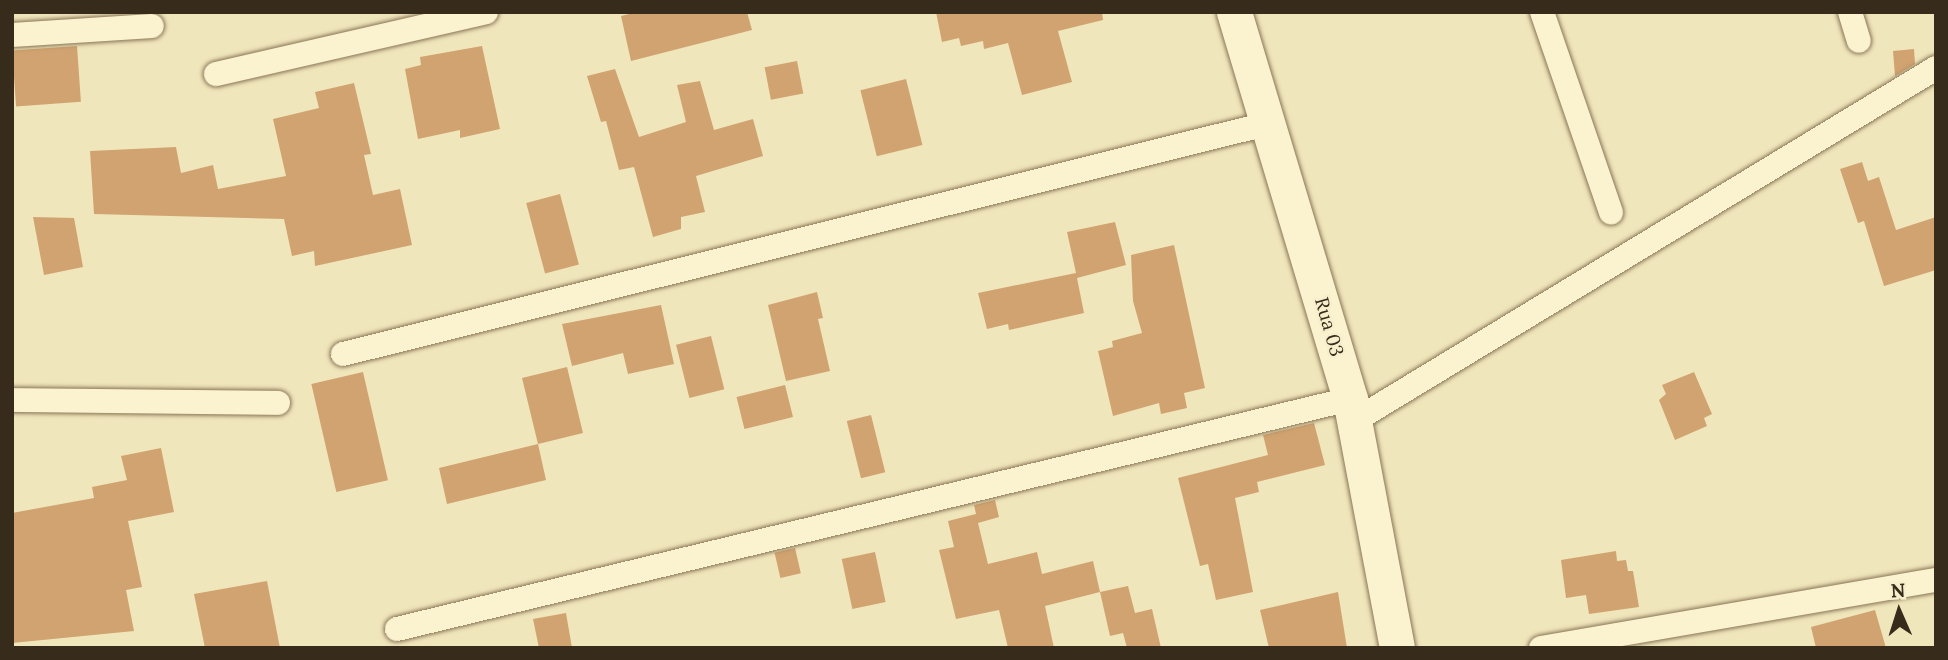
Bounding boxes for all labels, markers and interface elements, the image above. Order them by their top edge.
street label: Rua 03 [1310,295,1348,359]
north arrow [1864,576,1934,646]
text: N [1890,578,1906,602]

